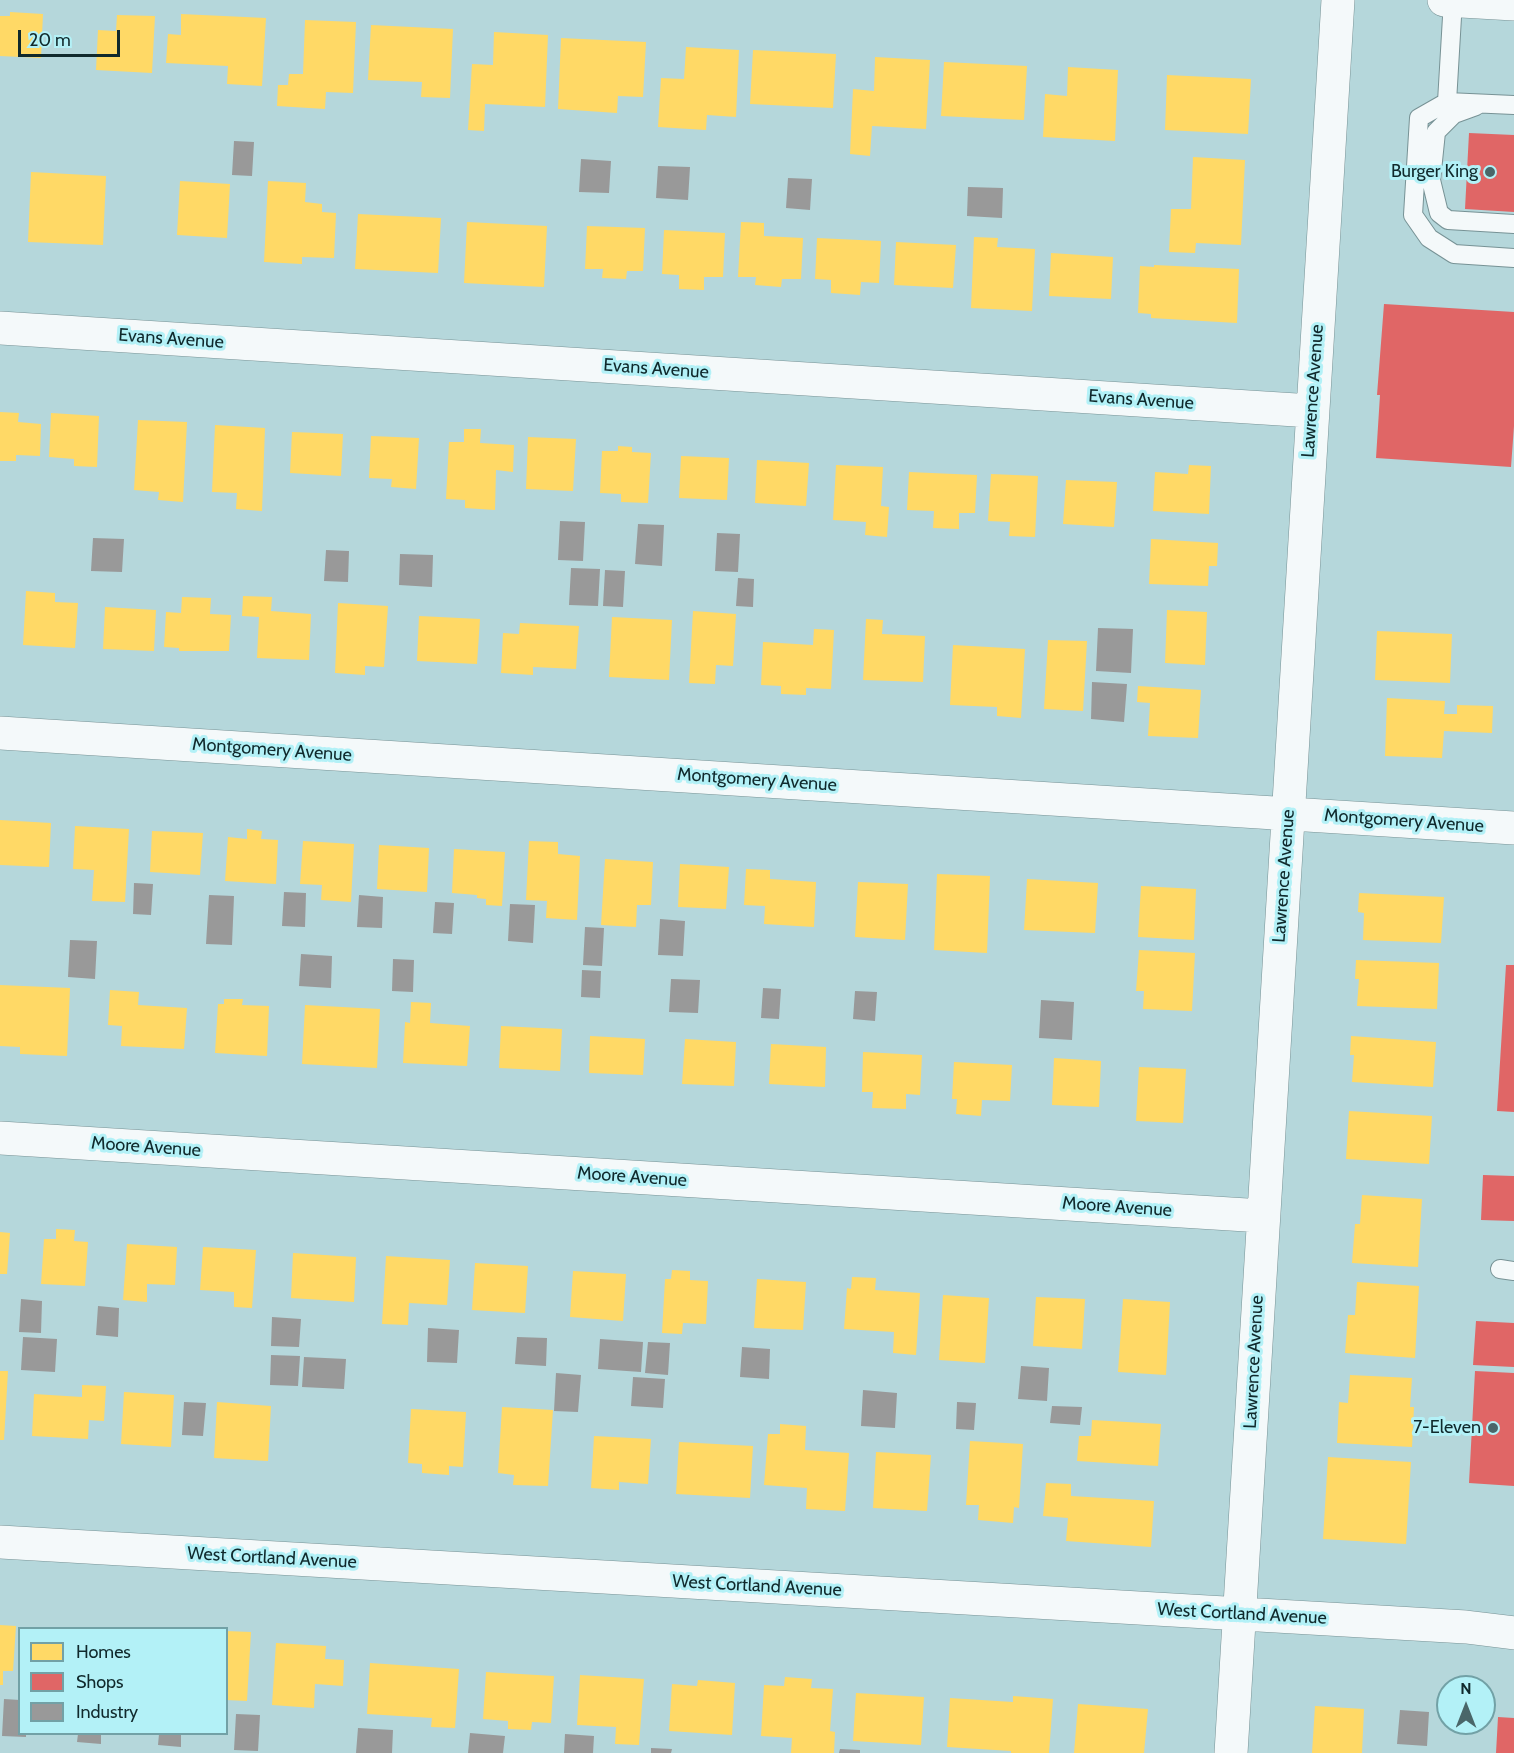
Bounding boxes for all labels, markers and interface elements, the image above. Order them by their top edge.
scale bar [21,18,123,56]
text: 20 m [29,29,71,51]
place label: Burger King [1391,161,1478,183]
marker: Burger King [1483,165,1497,179]
street label: Lawrence Avenue [1298,324,1328,458]
street label: Evans Avenue [118,325,224,353]
street label: Evans Avenue [603,355,709,383]
street label: Evans Avenue [1088,386,1194,414]
street label: Montgomery Avenue [191,734,353,766]
street label: Montgomery Avenue [676,764,838,796]
street label: Montgomery Avenue [1323,805,1485,837]
street label: Lawrence Avenue [1269,809,1299,943]
street label: Moore Avenue [90,1132,202,1162]
street label: Moore Avenue [576,1162,688,1192]
street label: Moore Avenue [1061,1192,1173,1222]
street label: Lawrence Avenue [1240,1295,1268,1429]
place label: 7-Eleven [1413,1417,1481,1439]
marker: 7-Eleven [1486,1421,1500,1435]
street label: West Cortland Avenue [187,1543,357,1573]
street label: West Cortland Avenue [672,1571,842,1601]
street label: West Cortland Avenue [1157,1599,1327,1629]
legend [18,1627,228,1735]
text: Homes [76,1641,131,1663]
text: Shops [76,1671,124,1693]
north arrow [1436,1675,1496,1735]
text: N [1460,1679,1472,1698]
text: Industry [76,1701,138,1723]

